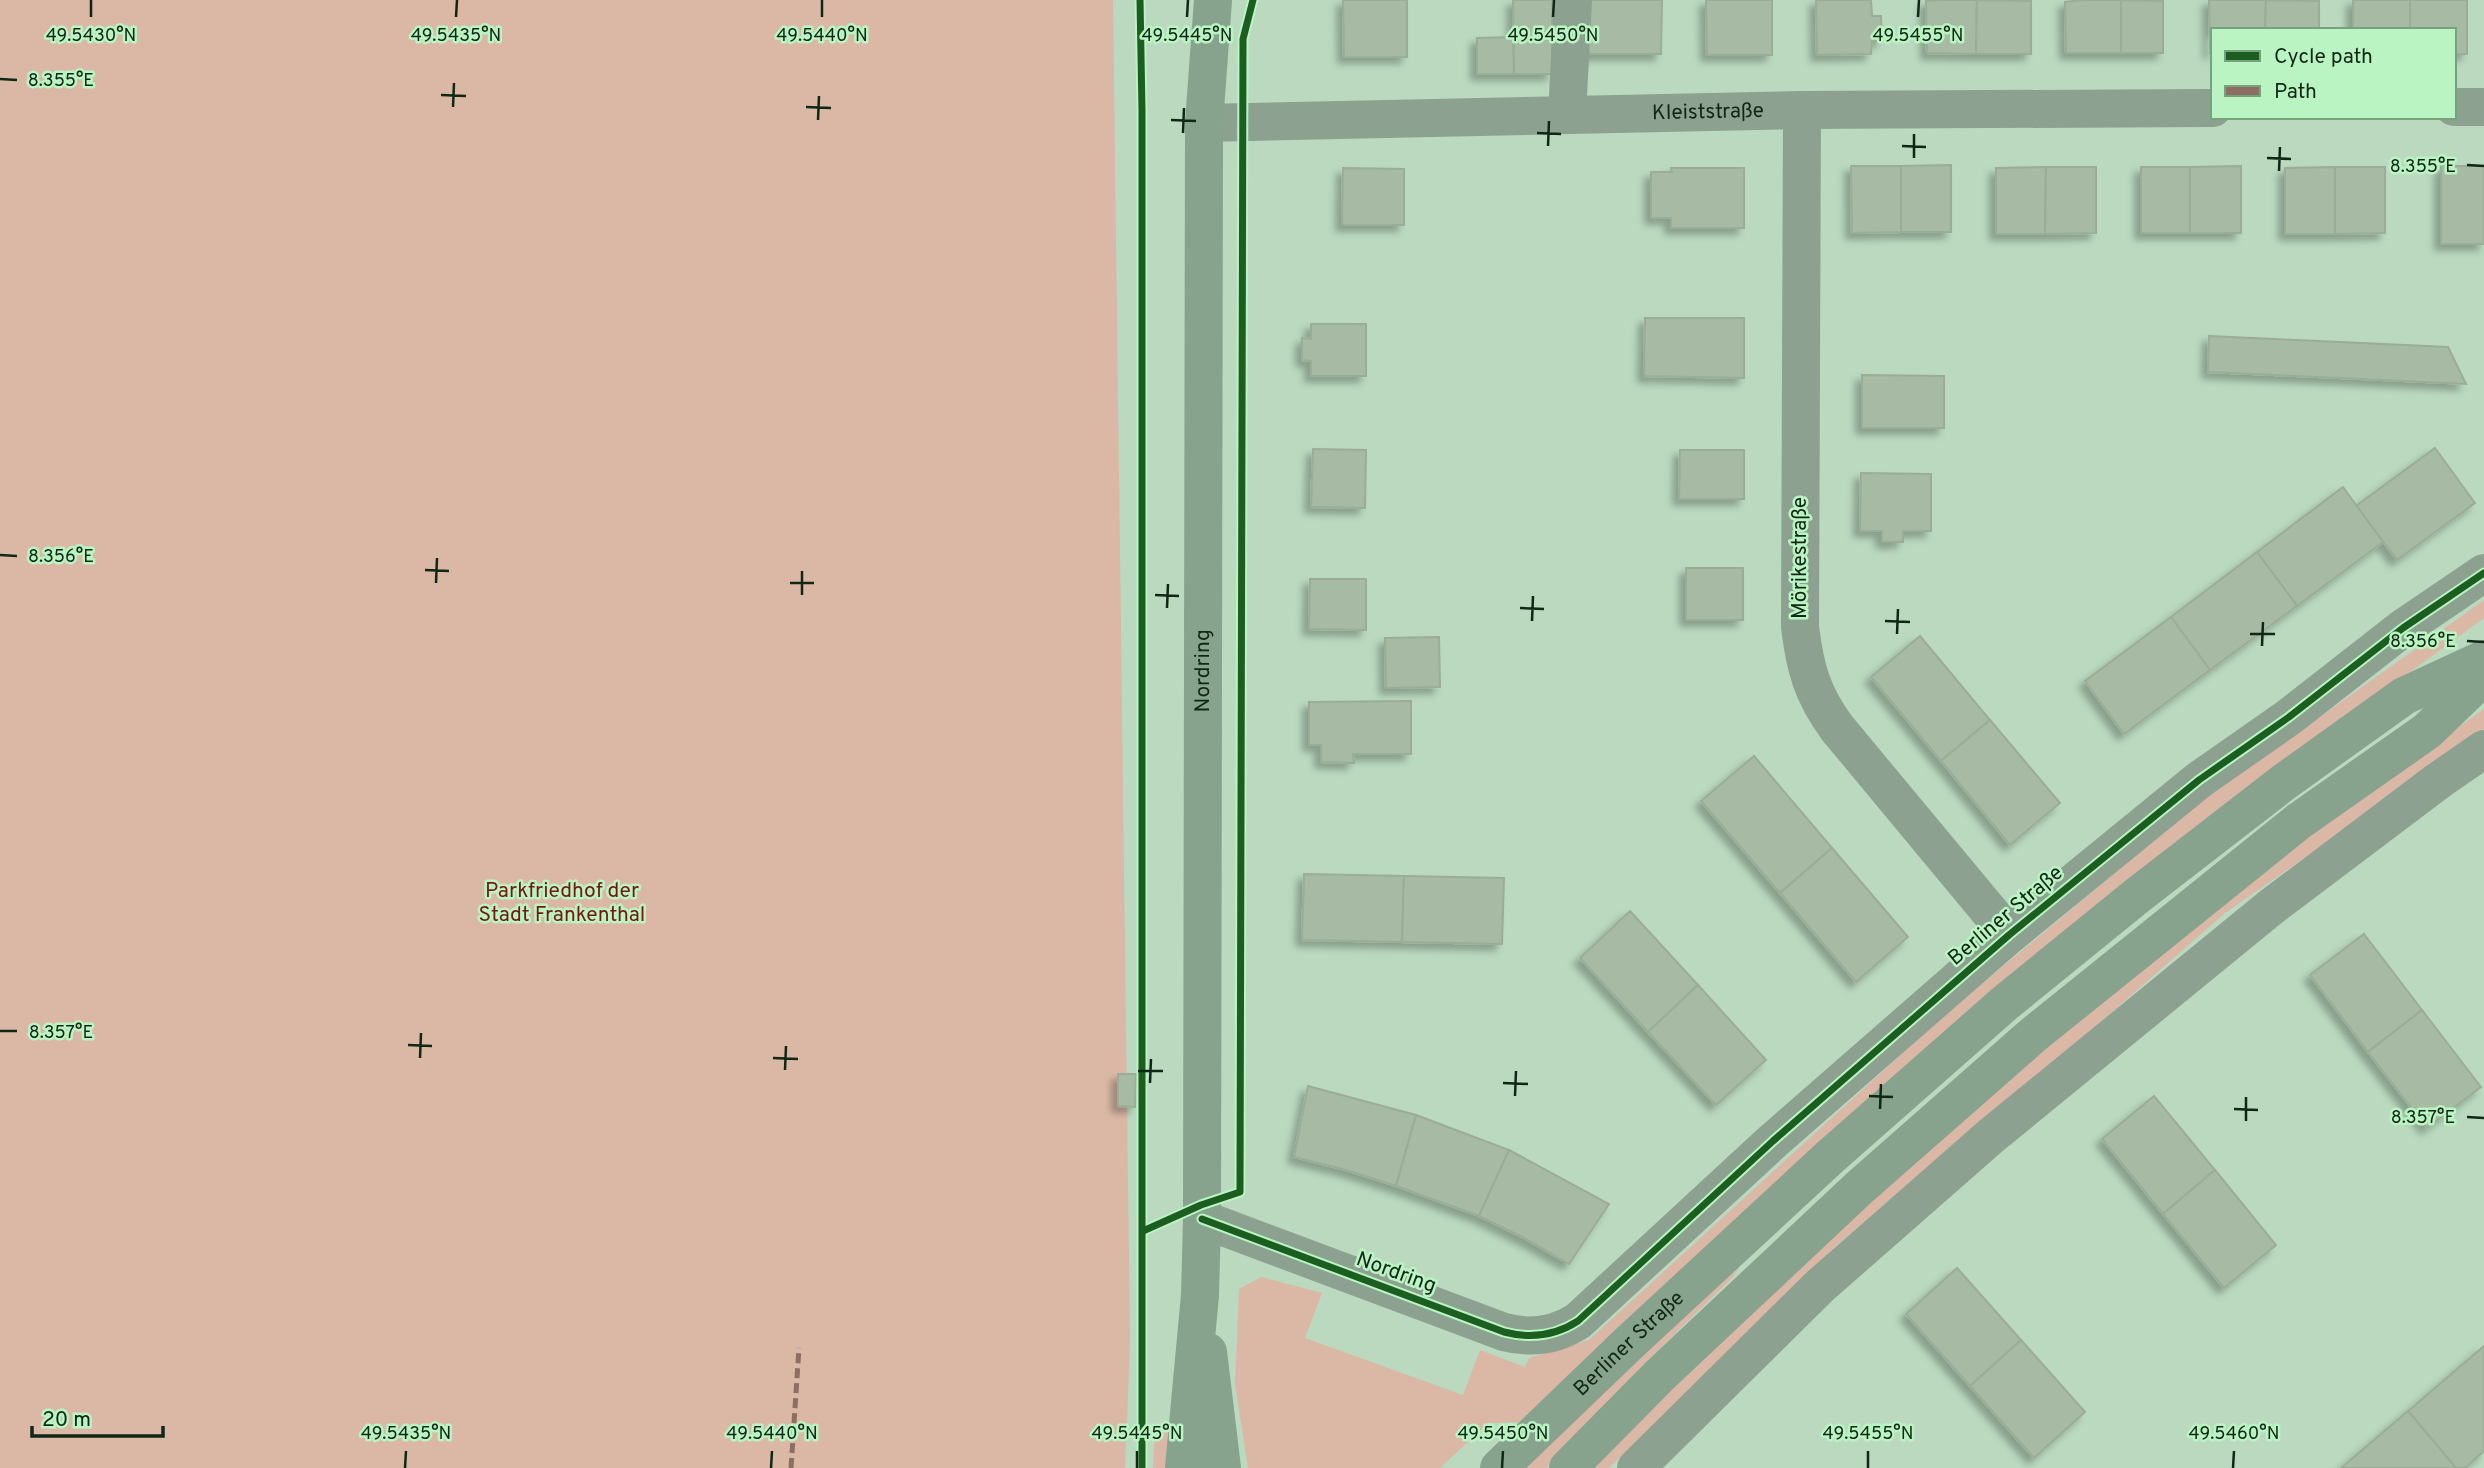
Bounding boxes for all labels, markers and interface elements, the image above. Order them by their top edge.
text: 49.5430°N [46,25,136,48]
text: 49.5435°N [411,25,501,48]
text: 49.5440°N [776,25,868,48]
text: 49.5445°N [1142,25,1232,48]
text: 49.5450°N [1507,25,1599,48]
text: 49.5455°N [1873,25,1963,48]
legend [2211,28,2456,119]
text: Cycle path [2274,44,2373,71]
text: 8.355°E [28,70,94,93]
text: Path [2274,79,2317,106]
street label: Kleiststraße [1652,97,1764,127]
text: 8.355°E [2390,156,2456,179]
street label: Mörikestraße [1787,497,1814,619]
text: 8.356°E [28,546,94,569]
street label: Nordring [1189,629,1217,712]
text: 8.356°E [2390,631,2456,654]
street label: Berliner Straße [1943,860,2069,972]
park label: Parkfriedhof der Stadt Frankenthal [479,878,645,929]
text: 8.357°E [29,1022,93,1045]
text: 8.357°E [2391,1107,2455,1130]
street label: Nordring [1352,1246,1440,1300]
street label: Berliner Straße [1568,1285,1690,1402]
scale bar [32,1394,163,1438]
text: 20 m [42,1407,91,1434]
text: 49.5435°N [361,1423,451,1446]
text: 49.5440°N [726,1423,818,1446]
text: 49.5445°N [1092,1423,1182,1446]
text: 49.5450°N [1457,1423,1549,1446]
text: 49.5455°N [1823,1423,1913,1446]
text: 49.5460°N [2189,1423,2279,1446]

